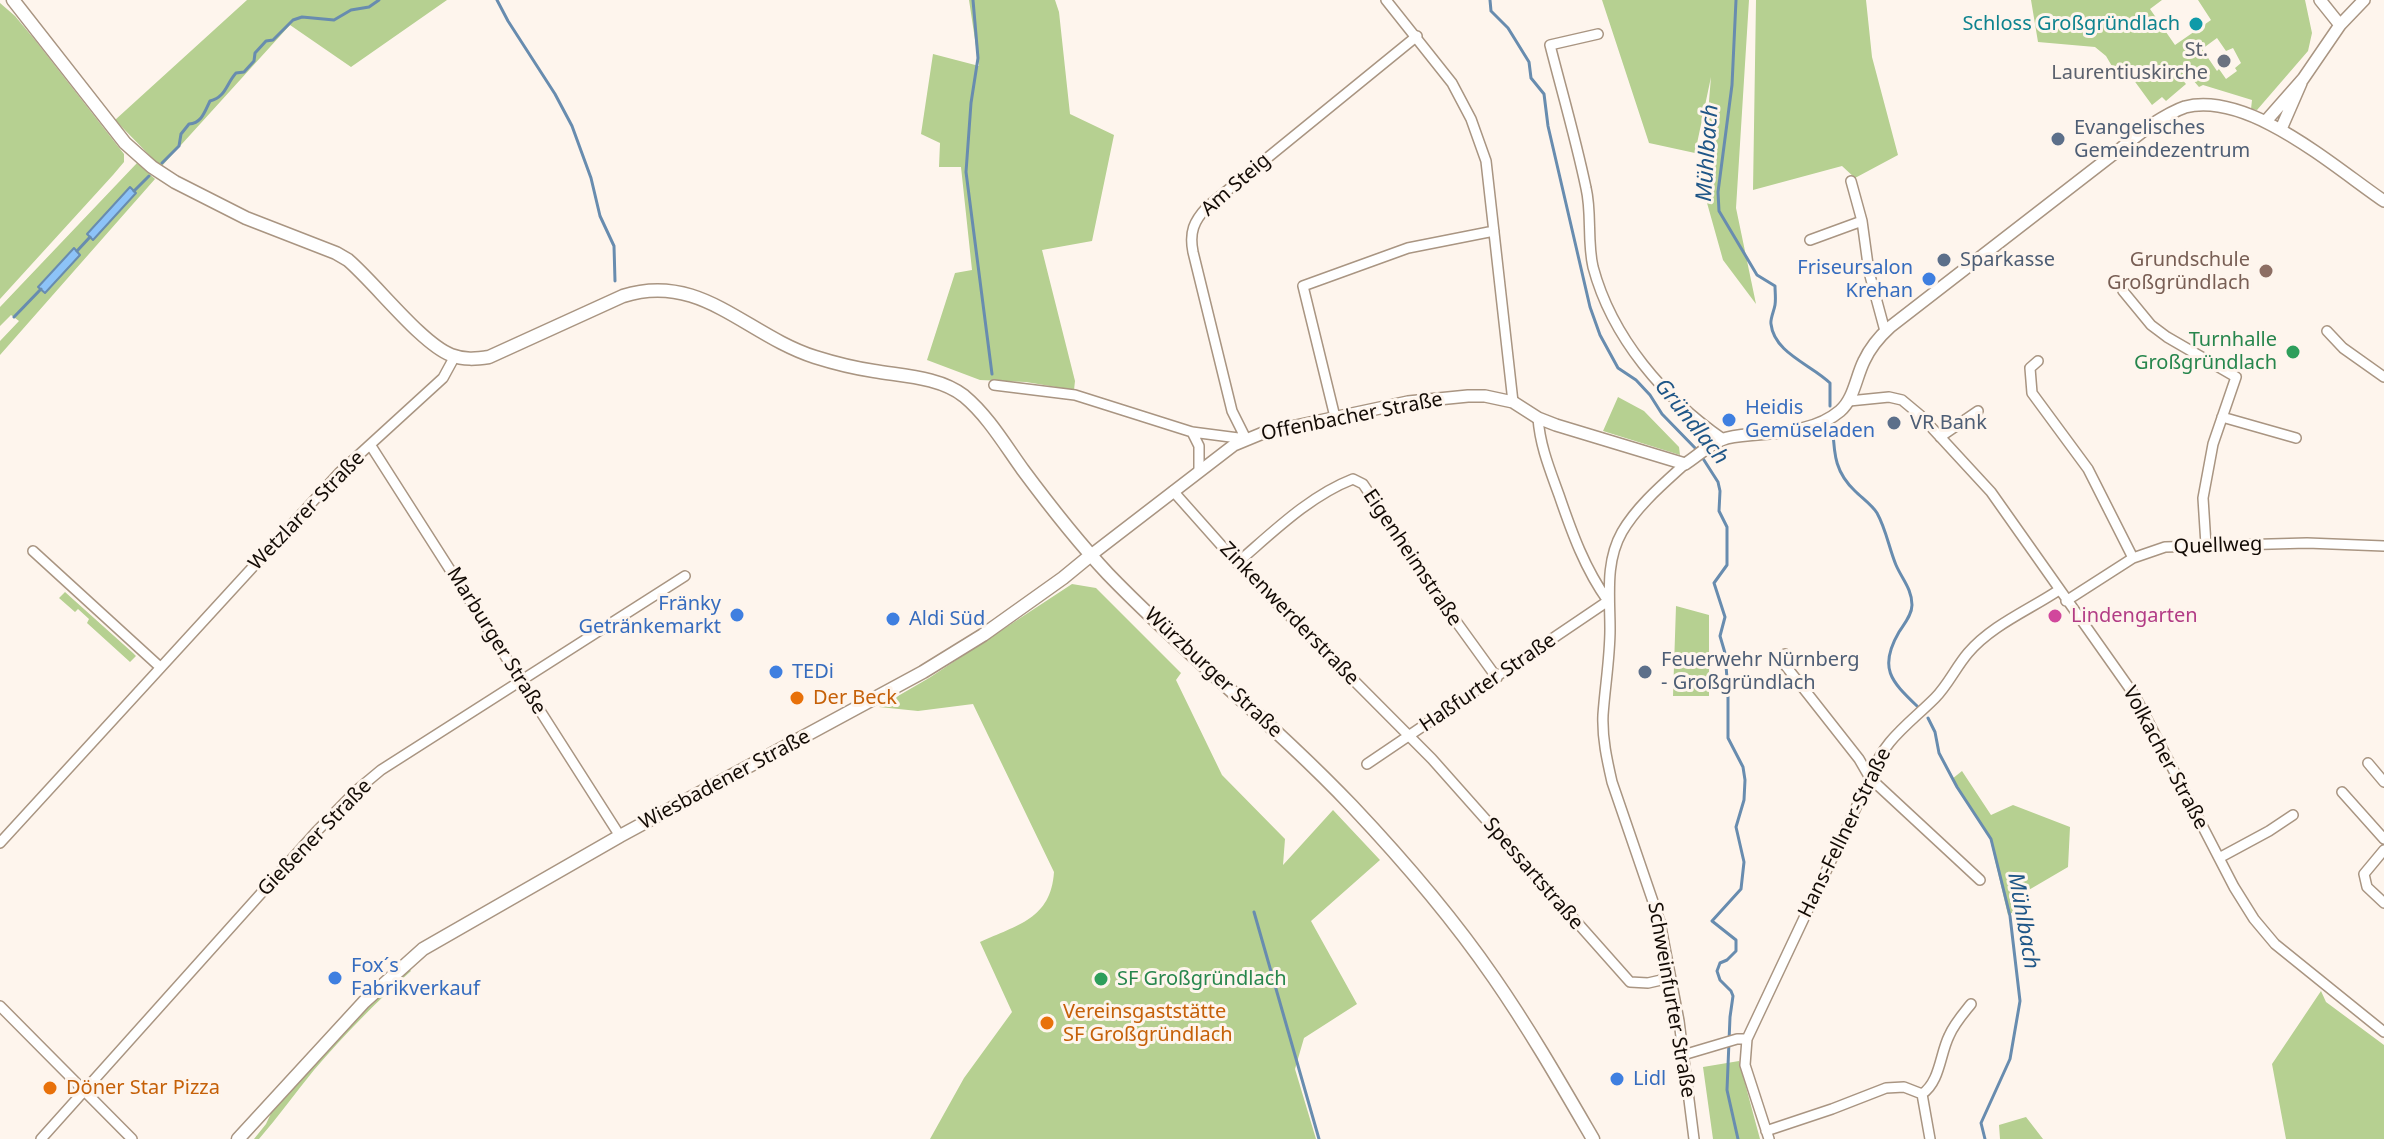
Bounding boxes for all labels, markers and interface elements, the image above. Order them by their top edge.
place label: Schloss Großgründlach [1962,12,2180,36]
marker: Schloss Großgründlach [2187,15,2205,33]
place label: St. Laurentiuskirche [2051,38,2208,85]
marker: St. Laurentiuskirche [2215,52,2233,70]
water label: Mühlbach [1691,103,1725,203]
place label: Evangelisches Gemeindezentrum [2074,116,2250,163]
marker: Evangelisches Gemeindezentrum [2049,130,2067,148]
street label: Am Steig [1197,149,1275,221]
place label: Sparkasse [1960,248,2055,272]
place label: Grundschule Großgründlach [2107,248,2250,295]
marker: Sparkasse [1935,251,1953,269]
place label: Friseursalon Krehan [1797,256,1913,303]
marker: Grundschule Großgründlach [2257,262,2275,280]
marker: Friseursalon Krehan [1920,270,1938,288]
place label: Turnhalle Großgründlach [2134,328,2277,375]
marker: Turnhalle Großgründlach [2284,343,2302,361]
water label: Gründlach [1648,374,1734,470]
street label: Offenbacher Straße [1259,388,1445,446]
place label: Heidis Gemüseladen [1745,396,1875,443]
marker: Heidis Gemüseladen [1720,411,1738,429]
place label: VR Bank [1910,411,1987,435]
marker: VR Bank [1885,414,1903,432]
street label: Wetzlarer Straße [244,446,370,576]
street label: Eigenheimstraße [1357,485,1467,631]
street label: Quellweg [2173,532,2263,560]
street label: Zinkenwerderstraße [1214,537,1364,691]
street label: Marburger Straße [441,563,551,719]
place label: Fränky Getränkemarkt [578,592,721,639]
street label: Würzburger Straße [1139,603,1287,743]
place label: Lindengarten [2071,604,2198,628]
marker: Fränky Getränkemarkt [728,606,746,624]
place label: Aldi Süd [909,607,985,631]
marker: Lindengarten [2046,607,2064,625]
marker: Aldi Süd [884,610,902,628]
street label: Haßfurter Straße [1415,629,1561,737]
place label: Feuerwehr Nürnberg - Großgründlach [1661,648,1859,695]
place label: TEDi [792,660,834,684]
marker: TEDi [767,663,785,681]
marker: Feuerwehr Nürnberg - Großgründlach [1636,663,1654,681]
street label: Volkacher Straße [2117,682,2213,834]
place label: Der Beck [813,686,897,710]
marker: Der Beck [788,689,806,707]
street label: Wiesbadener Straße [635,725,815,835]
street label: Hans-Fellner-Straße [1793,744,1897,922]
street label: Gießener Straße [253,775,377,901]
street label: Spessartstraße [1478,813,1588,935]
water label: Mühlbach [2002,871,2044,971]
street label: Schweinfurter Straße [1642,900,1700,1100]
place label: Fox´s Fabrikverkauf [351,954,480,1001]
place label: SF Großgründlach [1117,967,1287,991]
marker: Fox´s Fabrikverkauf [326,969,344,987]
marker: SF Großgründlach [1092,970,1110,988]
place label: Vereinsgaststätte SF Großgründlach [1063,1000,1233,1047]
marker: Vereinsgaststätte SF Großgründlach [1038,1014,1056,1032]
place label: Lidl [1633,1067,1666,1091]
marker: Lidl [1608,1070,1626,1088]
place label: Döner Star Pizza [66,1076,220,1100]
marker: Döner Star Pizza [41,1079,59,1097]

